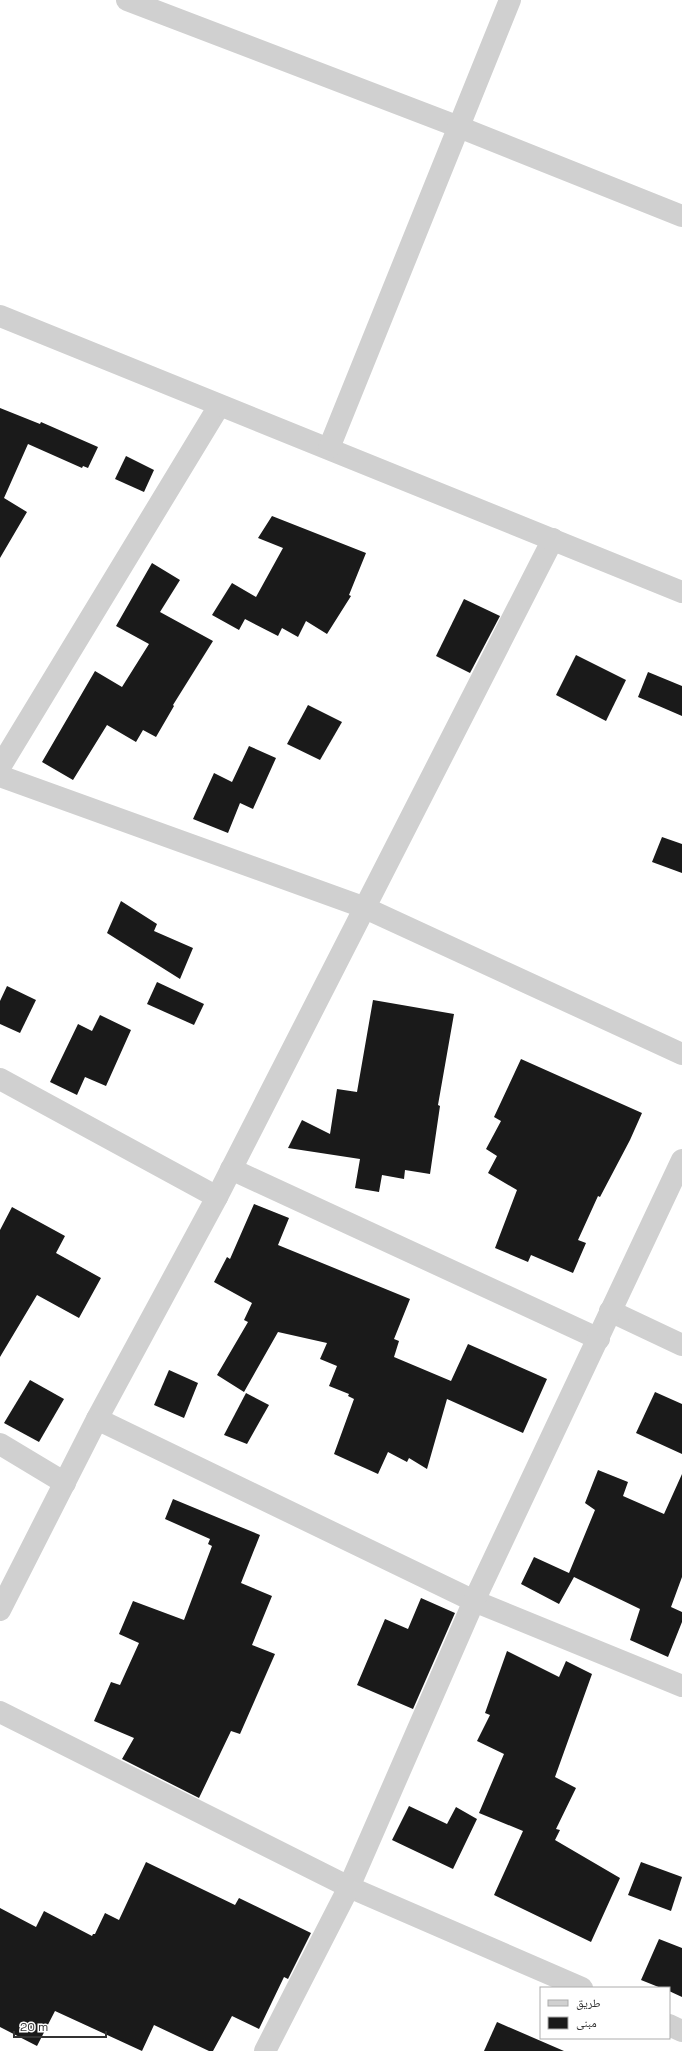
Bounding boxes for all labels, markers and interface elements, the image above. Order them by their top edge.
legend [540,1987,670,2039]
text: طريق [576,1995,601,2011]
scale bar [14,2013,106,2039]
text: مبنى [576,2015,597,2031]
text: 20 m [20,2019,48,2035]

